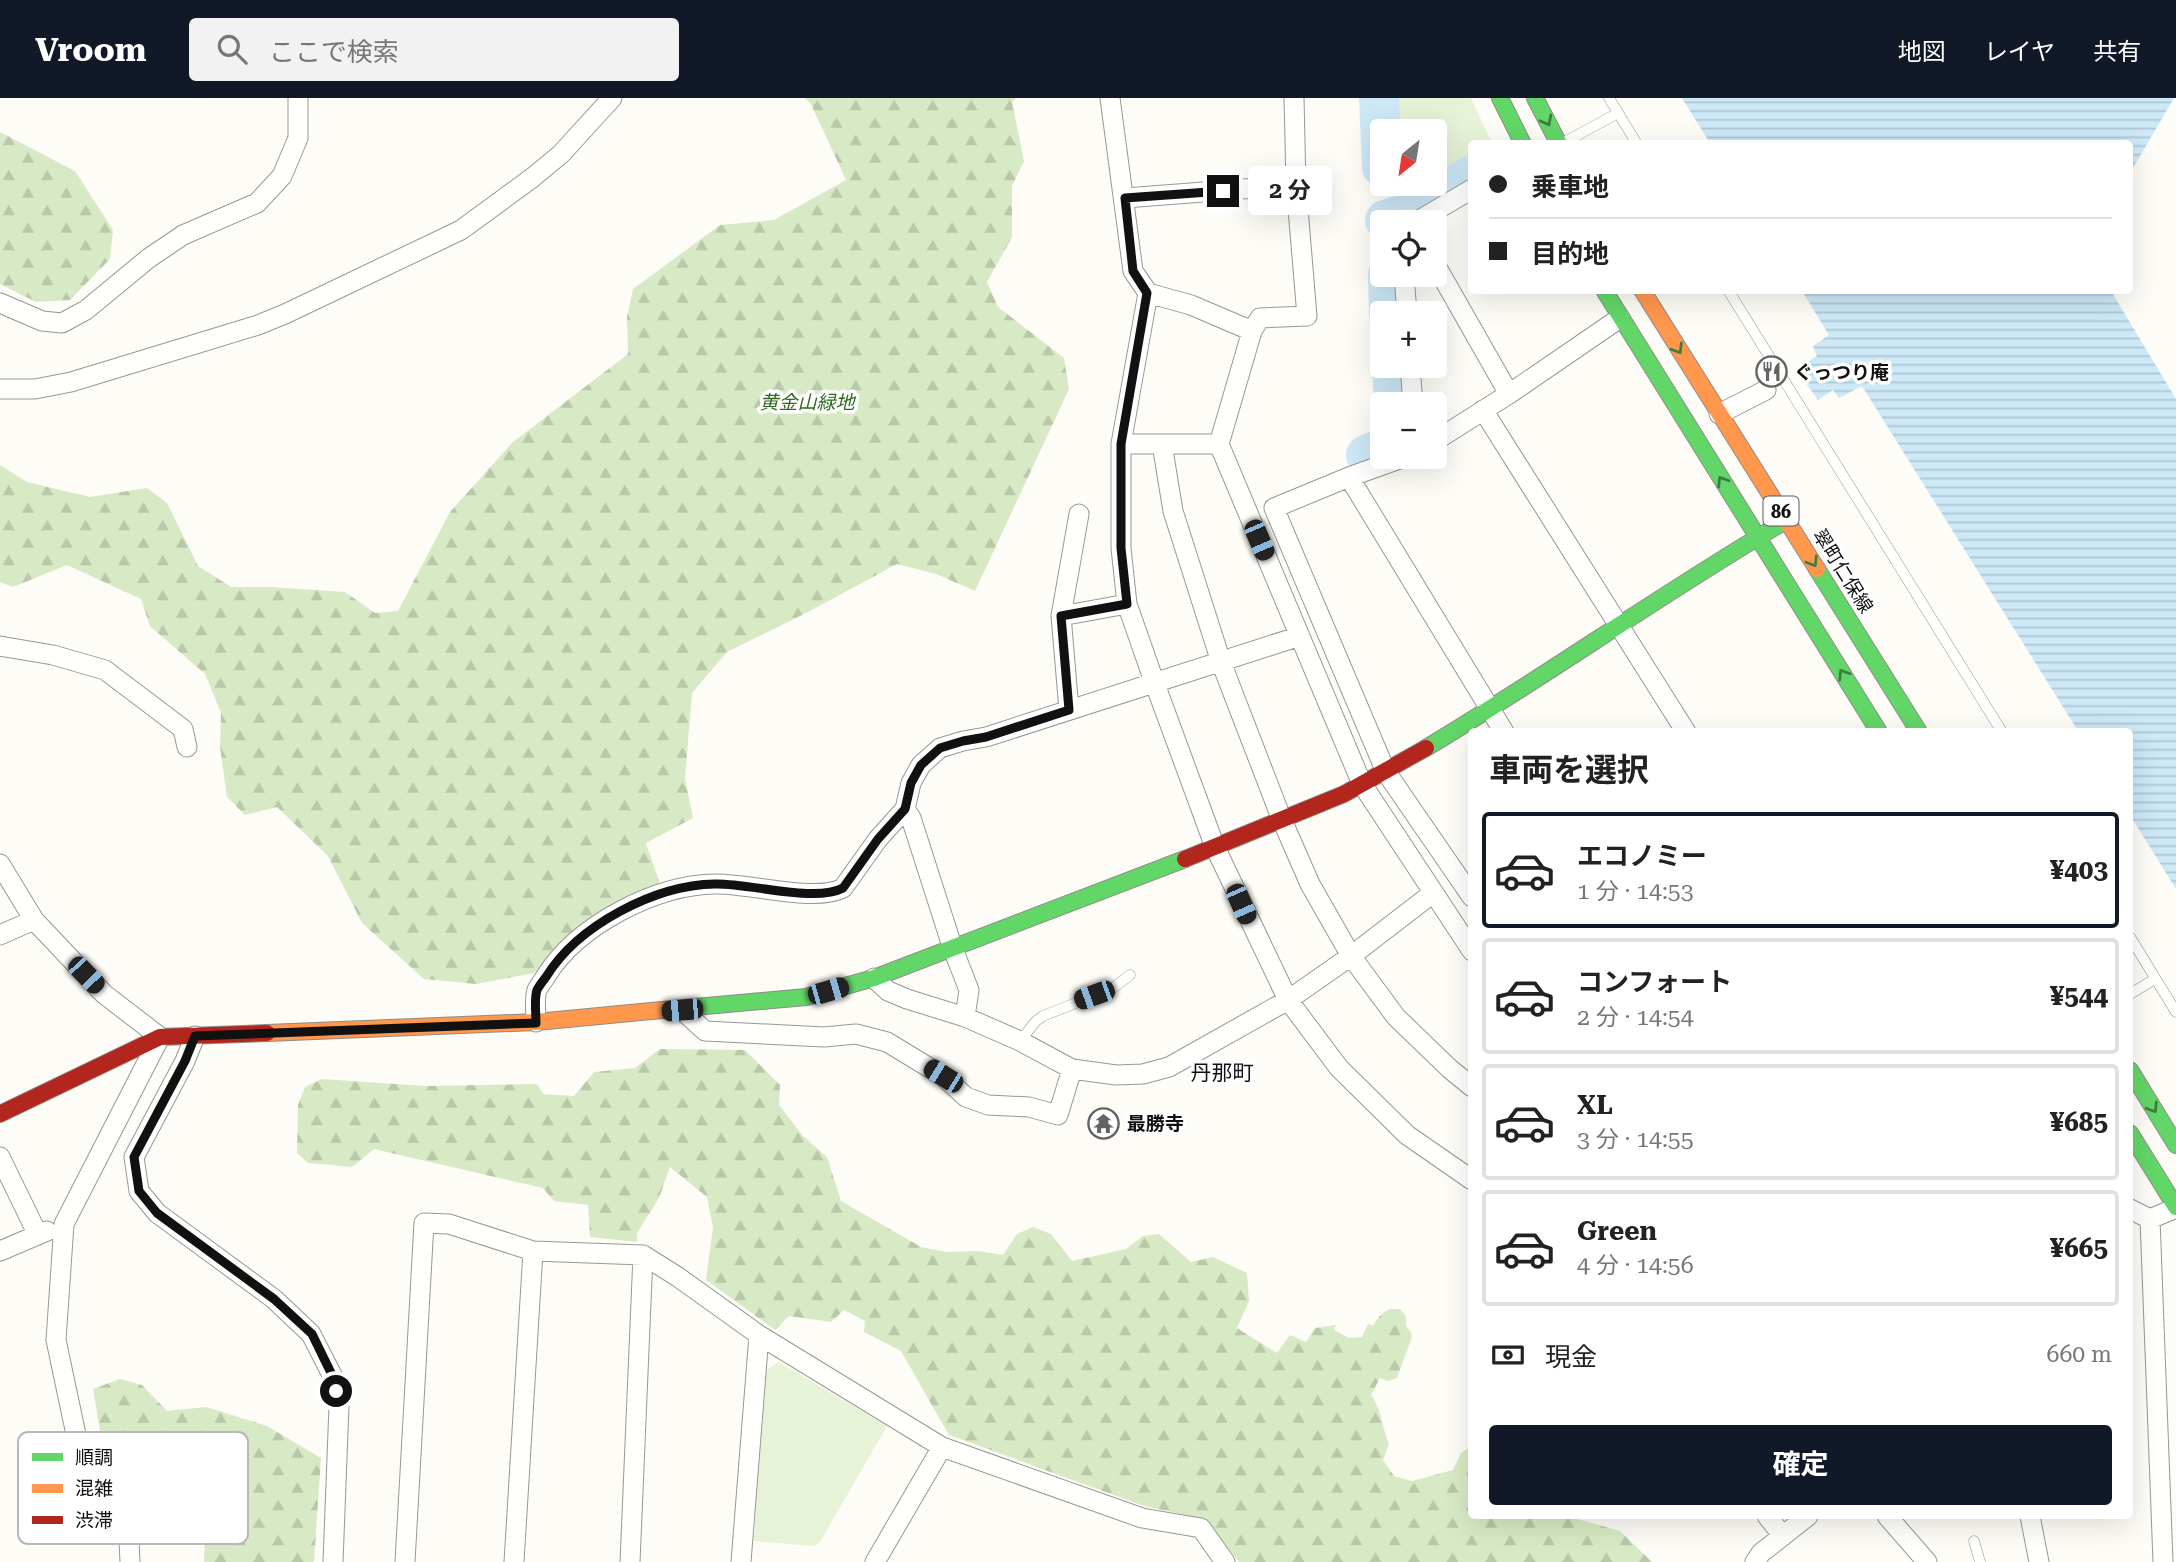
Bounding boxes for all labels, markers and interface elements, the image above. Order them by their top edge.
search box [189,18,679,81]
text: Vroom [35,30,147,69]
icon: search [213,30,251,68]
text: ここで検索 [269,37,399,67]
text: 地図 [1898,38,1946,66]
text: レイヤ [1984,38,2055,66]
text: 共有 [2093,38,2141,66]
one-way arrow [1539,114,1553,126]
north arrow [1370,119,1447,196]
map controls [1370,119,1447,469]
callout: 2 分 [1248,166,1332,216]
text: 乗車地 [1531,172,1609,202]
route end [1207,175,1239,207]
text: 2 分 [1269,177,1311,204]
button: locate [1370,210,1447,287]
text: 目的地 [1531,239,1609,269]
button: + [1370,301,1447,378]
one-way arrow [1670,341,1683,354]
restaurant icon: ぐっつり庵 [1754,355,1788,389]
place label: ぐっつり庵 [1794,361,1889,384]
park label: 黄金山緑地 [759,391,856,414]
button: − [1370,392,1447,469]
one-way arrow [1717,476,1730,489]
road number: 86 [1764,496,1798,526]
car [1242,517,1277,563]
street label: 翠町仁保線 [1808,525,1878,617]
one-way arrow [1804,554,1817,567]
one-way arrow [1838,668,1851,681]
text: 車両を選択 [1489,751,1649,789]
icon: car [1493,839,1556,902]
text: エコノミー [1577,841,1707,871]
text: ¥403 [2050,855,2108,885]
text: 1 分 · 14:53 [1577,878,1694,905]
car [1223,881,1260,927]
car [64,953,109,997]
icon: car [1493,965,1556,1028]
text: コンフォート [1577,967,1732,997]
car [805,975,852,1007]
car [1071,978,1118,1012]
text: ¥544 [2050,981,2108,1011]
car [661,998,704,1022]
text: 2 分 · 14:54 [1577,1004,1694,1031]
car [920,1056,967,1096]
district label: 丹那町 [1191,1061,1254,1085]
text: XL [1577,1090,1613,1120]
icon: car [1493,1091,1556,1154]
one-way arrow [2144,1100,2157,1113]
temple icon: 最勝寺 [1087,1106,1121,1140]
text: ¥685 [2050,1107,2108,1137]
place label: 最勝寺 [1127,1112,1184,1135]
text: 3 分 · 14:55 [1577,1126,1694,1153]
text: Green [1577,1216,1657,1246]
icon: car [1493,1217,1556,1280]
text: ¥665 [2050,1233,2108,1263]
text: 4 分 · 14:56 [1577,1252,1694,1279]
icon: cash [1489,1336,1527,1374]
text: 660 m [2047,1341,2112,1368]
text: 現金 [1545,1342,1597,1372]
route start [320,1375,352,1407]
button: 確定 [1489,1425,2112,1505]
legend [18,1432,248,1544]
text: 順調 [75,1446,113,1469]
text: 混雑 [75,1477,113,1500]
text: 渋滞 [75,1509,113,1532]

